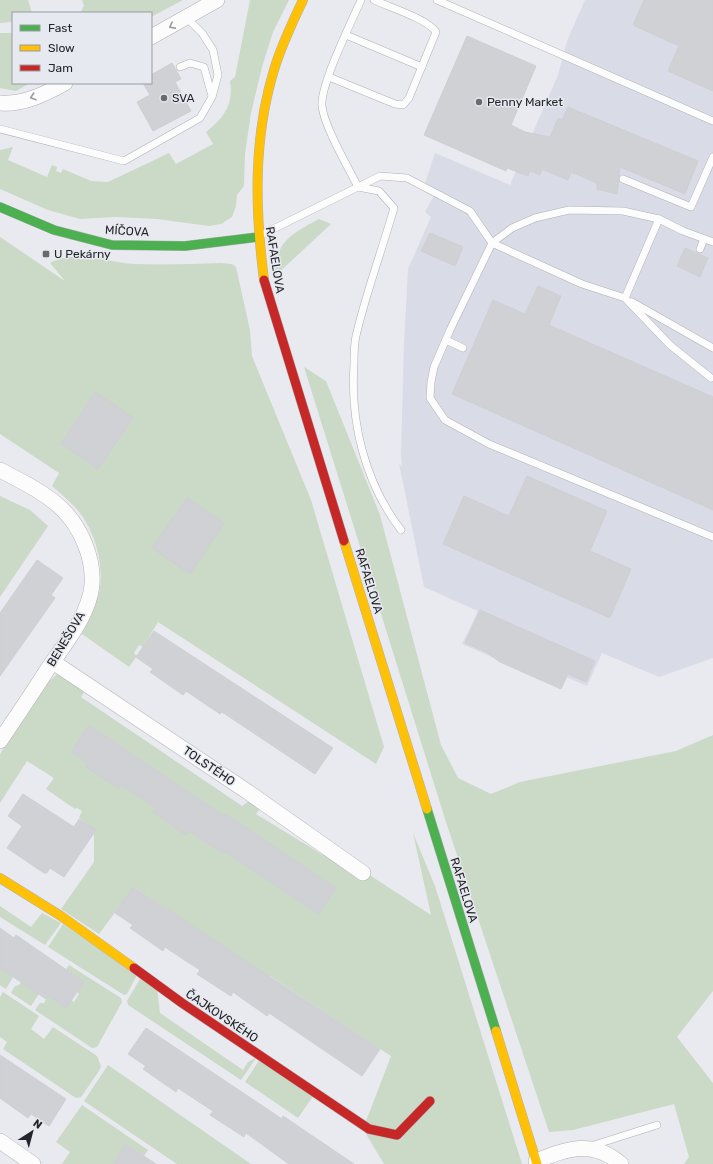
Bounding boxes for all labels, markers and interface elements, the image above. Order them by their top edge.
legend [12,12,152,84]
text: Fast [48,21,72,35]
one-way arrow [169,21,176,29]
text: Slow [48,41,75,55]
text: Jam [48,61,73,75]
place label: SVA [172,91,195,105]
one-way arrow [30,93,37,101]
marker: SVA [159,93,169,103]
place label: Penny Market [487,95,563,109]
marker: Penny Market [474,97,484,107]
street label: MÍČOVA [105,223,149,239]
street label: RAFAELOVA [263,226,287,294]
place label: U Pekárny [54,247,111,261]
marker: U Pekárny [41,249,51,259]
street label: RAFAELOVA [352,547,386,615]
street label: BENEŠOVA [44,609,88,669]
street label: TOLSTÉHO [180,743,238,789]
street label: RAFAELOVA [447,856,481,924]
street label: ČAJKOVSKÉHO [183,987,261,1045]
north arrow [12,1112,52,1152]
text: N [31,1117,45,1132]

